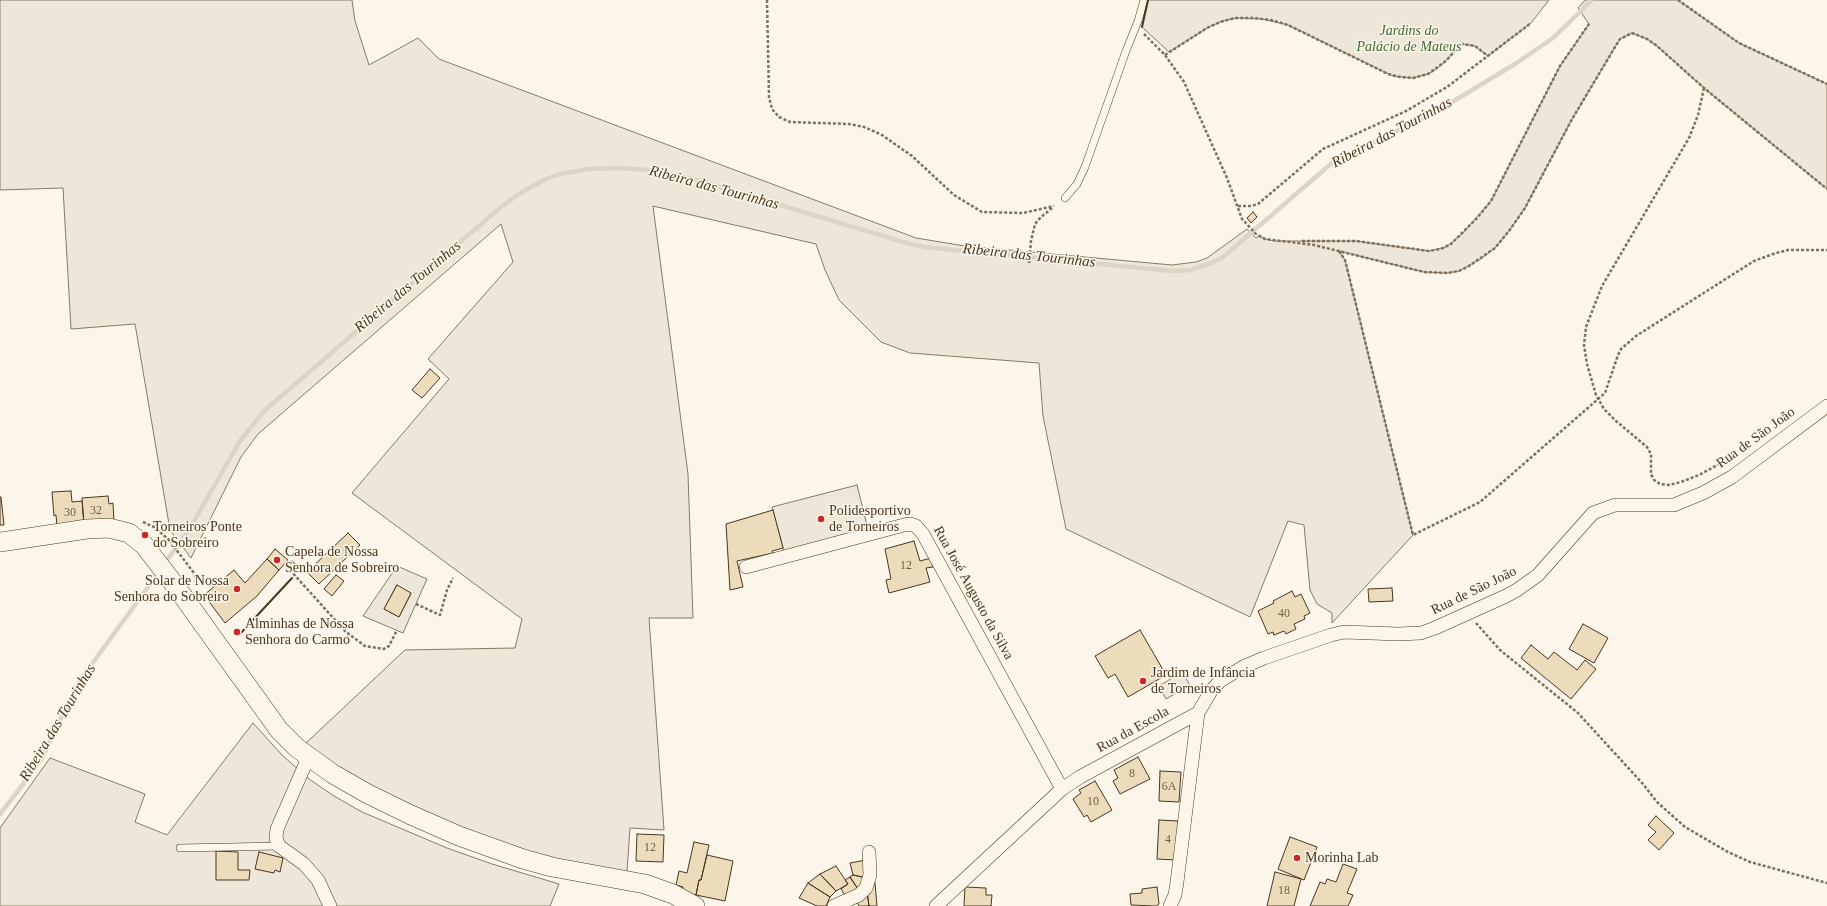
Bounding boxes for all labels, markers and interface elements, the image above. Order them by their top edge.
park label: Jardins do Palácio de Mateus [1357,23,1461,56]
water label: Ribeira das Tourinhas [1329,94,1455,172]
water label: Ribeira das Tourinhas [647,162,781,214]
water label: Ribeira das Tourinhas [351,237,465,337]
water label: Ribeira das Tourinhas [962,240,1096,272]
street label: Rua de São João [1713,404,1799,472]
place label: Polidesportivo de Torneiros [829,503,911,536]
house number: 32 [90,504,102,518]
house number: 30 [64,506,76,520]
marker: Polidesportivo de Torneiros [816,514,826,524]
place label: Torneiros Ponte do Sobreiro [153,519,242,552]
street label: Rua José Augusto da Silva [929,523,1017,663]
marker: Torneiros Ponte do Sobreiro [140,530,150,540]
place label: Capela de Nossa Senhora de Sobreiro [285,544,399,576]
marker: Capela de Nossa Senhora de Sobreiro [272,555,282,565]
house number: 12 [900,559,912,573]
street label: Rua de São João [1429,563,1519,619]
place label: Solar de Nossa Senhora do Sobreiro [114,573,229,606]
marker: Solar de Nossa Senhora do Sobreiro [232,584,242,594]
house number: 40 [1278,607,1290,621]
place label: Alminhas de Nossa Senhora do Carmo [245,616,354,648]
marker: Alminhas de Nossa Senhora do Carmo [232,627,242,637]
water label: Ribeira das Tourinhas [16,661,100,785]
place label: Jardim de Infância de Torneiros [1151,665,1255,698]
marker: Jardim de Infância de Torneiros [1138,676,1148,686]
street label: Rua da Escola [1094,703,1172,757]
house number: 8 [1129,767,1135,781]
house number: 6A [1162,780,1176,794]
house number: 10 [1087,795,1099,809]
house number: 4 [1165,833,1171,847]
house number: 12 [644,841,656,855]
place label: Morinha Lab [1305,850,1378,866]
marker: Morinha Lab [1292,853,1302,863]
house number: 18 [1278,884,1290,898]

